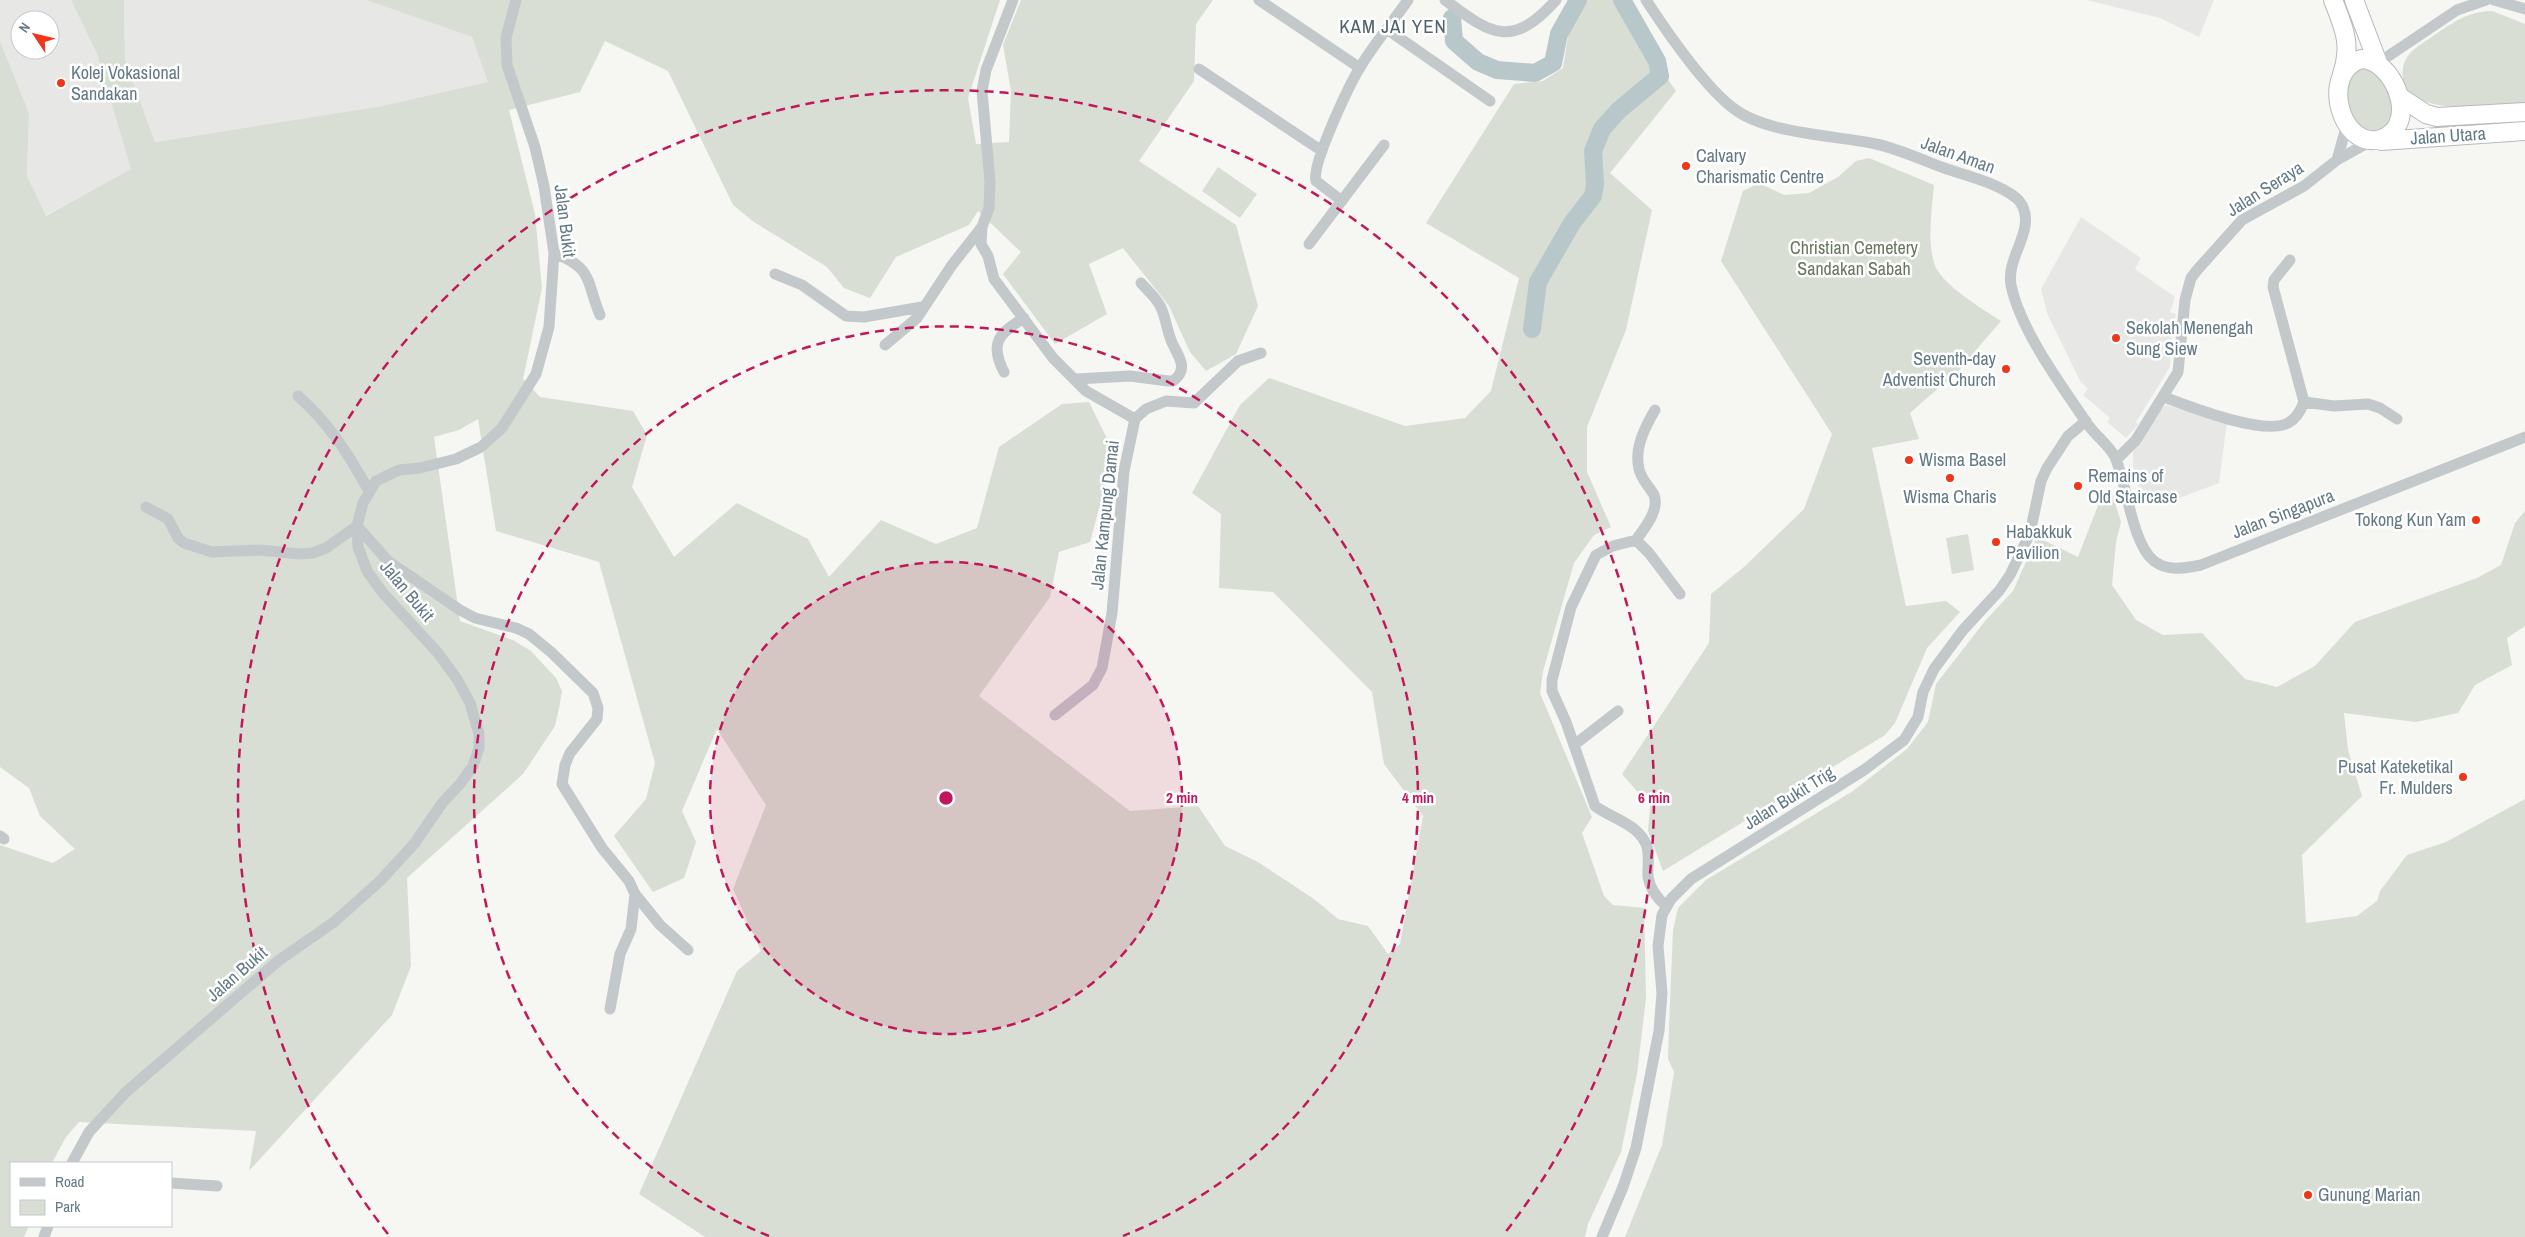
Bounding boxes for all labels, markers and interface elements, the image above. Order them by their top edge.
north arrow [10,10,60,60]
district label: KAM JAI YEN [1339,13,1447,39]
text: N [15,19,34,36]
place label: Kolej Vokasional Sandakan [71,60,180,106]
marker: Kolej Vokasional Sandakan [55,77,67,89]
street label: Jalan Utara [2409,120,2486,151]
street label: Jalan Aman [1918,130,1999,179]
place label: Calvary Charismatic Centre [1696,143,1824,189]
street label: Jalan Seraya [2222,155,2308,222]
marker: Calvary Charismatic Centre [1680,160,1692,172]
street label: Jalan Bukit [549,183,582,259]
park label: Christian Cemetery Sandakan Sabah [1790,235,1919,281]
place label: Sekolah Menengah Sung Siew [2126,315,2253,361]
marker: Sekolah Menengah Sung Siew [2110,332,2122,344]
place label: Seventh-day Adventist Church [1882,346,1997,392]
marker: Seventh-day Adventist Church [2000,363,2012,375]
street label: Jalan Kampung Damai [1084,439,1125,591]
place label: Wisma Basel [1919,447,2006,472]
marker: Wisma Basel [1903,454,1915,466]
place label: Remains of Old Staircase [2088,463,2177,509]
marker: Wisma Charis [1944,472,1956,484]
marker: Remains of Old Staircase [2072,480,2084,492]
street label: Jalan Singapura [2228,483,2337,544]
place label: Wisma Charis [1903,484,1997,509]
place label: Tokong Kun Yam [2355,507,2466,532]
marker: Tokong Kun Yam [2470,514,2482,526]
place label: Habakkuk Pavilion [2006,519,2072,565]
marker: Habakkuk Pavilion [1990,536,2002,548]
street label: Jalan Bukit [374,555,440,627]
place label: Pusat Kateketikal Fr. Mulders [2338,754,2453,800]
street label: Jalan Bukit Trig [1739,759,1840,835]
marker: Pusat Kateketikal Fr. Mulders [2457,771,2469,783]
text: 2 min [1166,787,1198,808]
text: 4 min [1402,787,1434,808]
text: 6 min [1638,787,1670,808]
centre of rings [937,789,955,807]
street label: Jalan Bukit [201,940,272,1007]
legend [10,1162,172,1227]
text: Road [55,1171,84,1192]
place label: Gunung Marian [2318,1182,2421,1207]
marker: Gunung Marian [2302,1189,2314,1201]
text: Park [55,1196,81,1217]

